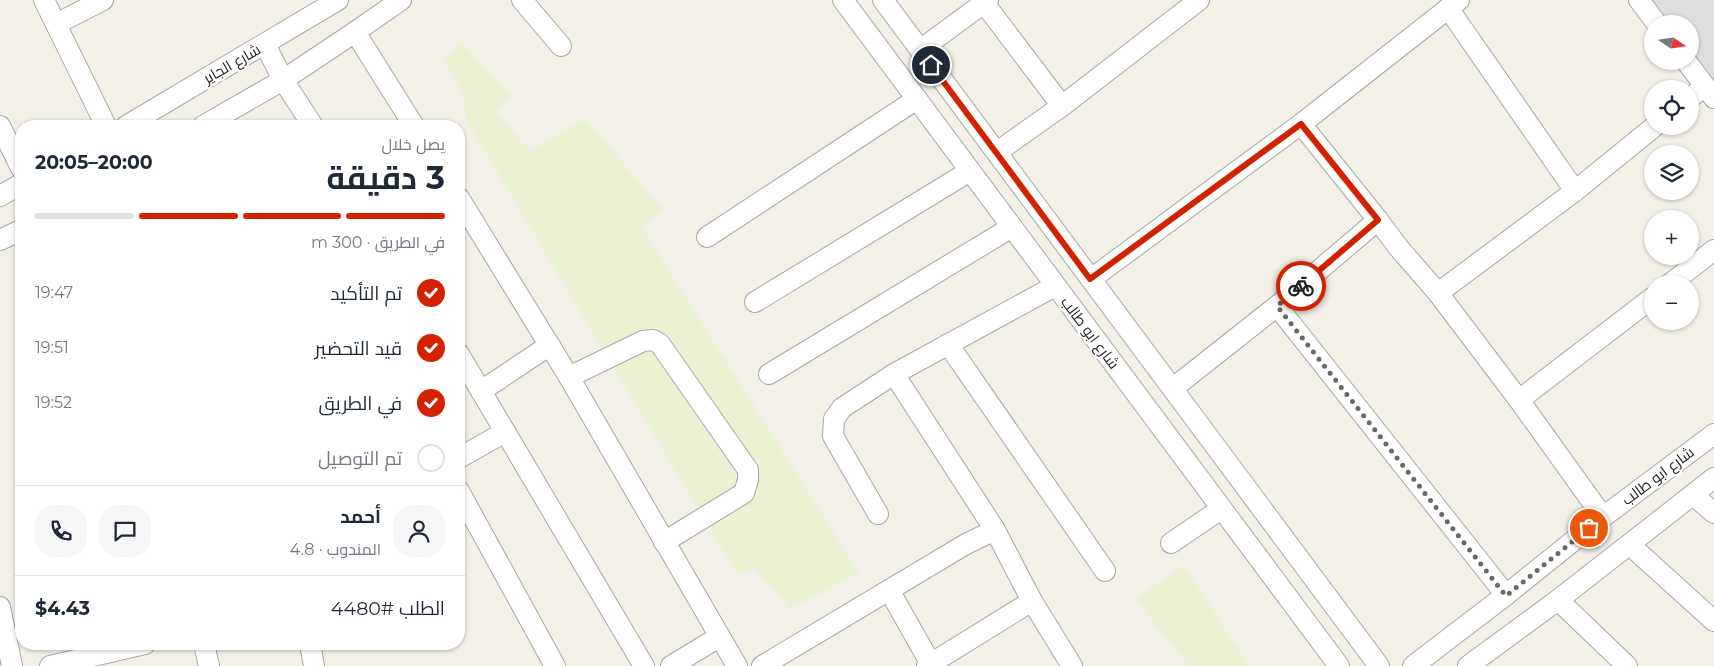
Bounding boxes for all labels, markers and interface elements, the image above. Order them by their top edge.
north arrow [1644,15,1699,70]
map controls [1644,15,1699,330]
street label: شارع الجاير [199,40,265,90]
pin [910,44,952,86]
icon: home [917,51,945,79]
button: locate [1644,80,1699,135]
text: يصل خلال [381,135,445,154]
button: layers [1644,145,1699,200]
text: 20:00–20:05 [35,151,153,174]
text: 3 دقيقة [327,158,445,197]
button: + [1644,210,1699,265]
text: في الطريق · 300 m [311,233,445,252]
courier [1276,261,1326,311]
icon: bike [1287,272,1315,300]
button: − [1644,275,1699,330]
icon: check [417,279,445,307]
text: تم التأكيد [330,282,402,305]
text: 19:47 [35,283,73,302]
street label: شارع ابو طالب [1055,293,1124,374]
icon: check [417,334,445,362]
text: قيد التحضير [315,337,402,360]
text: 19:51 [35,338,69,357]
icon: check [417,389,445,417]
text: في الطريق [319,392,402,415]
text: 19:52 [35,393,72,412]
street label: شارع ابو طالب [1618,442,1699,511]
text: تم التوصيل [318,447,402,470]
button: phone [35,505,87,557]
button: chat [99,505,151,557]
text: أحمد [340,505,381,528]
button: person [393,505,445,557]
pin [1568,507,1610,549]
icon: bag [1575,514,1603,542]
text: المندوب · 4.8 [290,540,381,559]
text: $4.43 [35,597,90,620]
text: الطلب #4480 [331,597,445,620]

